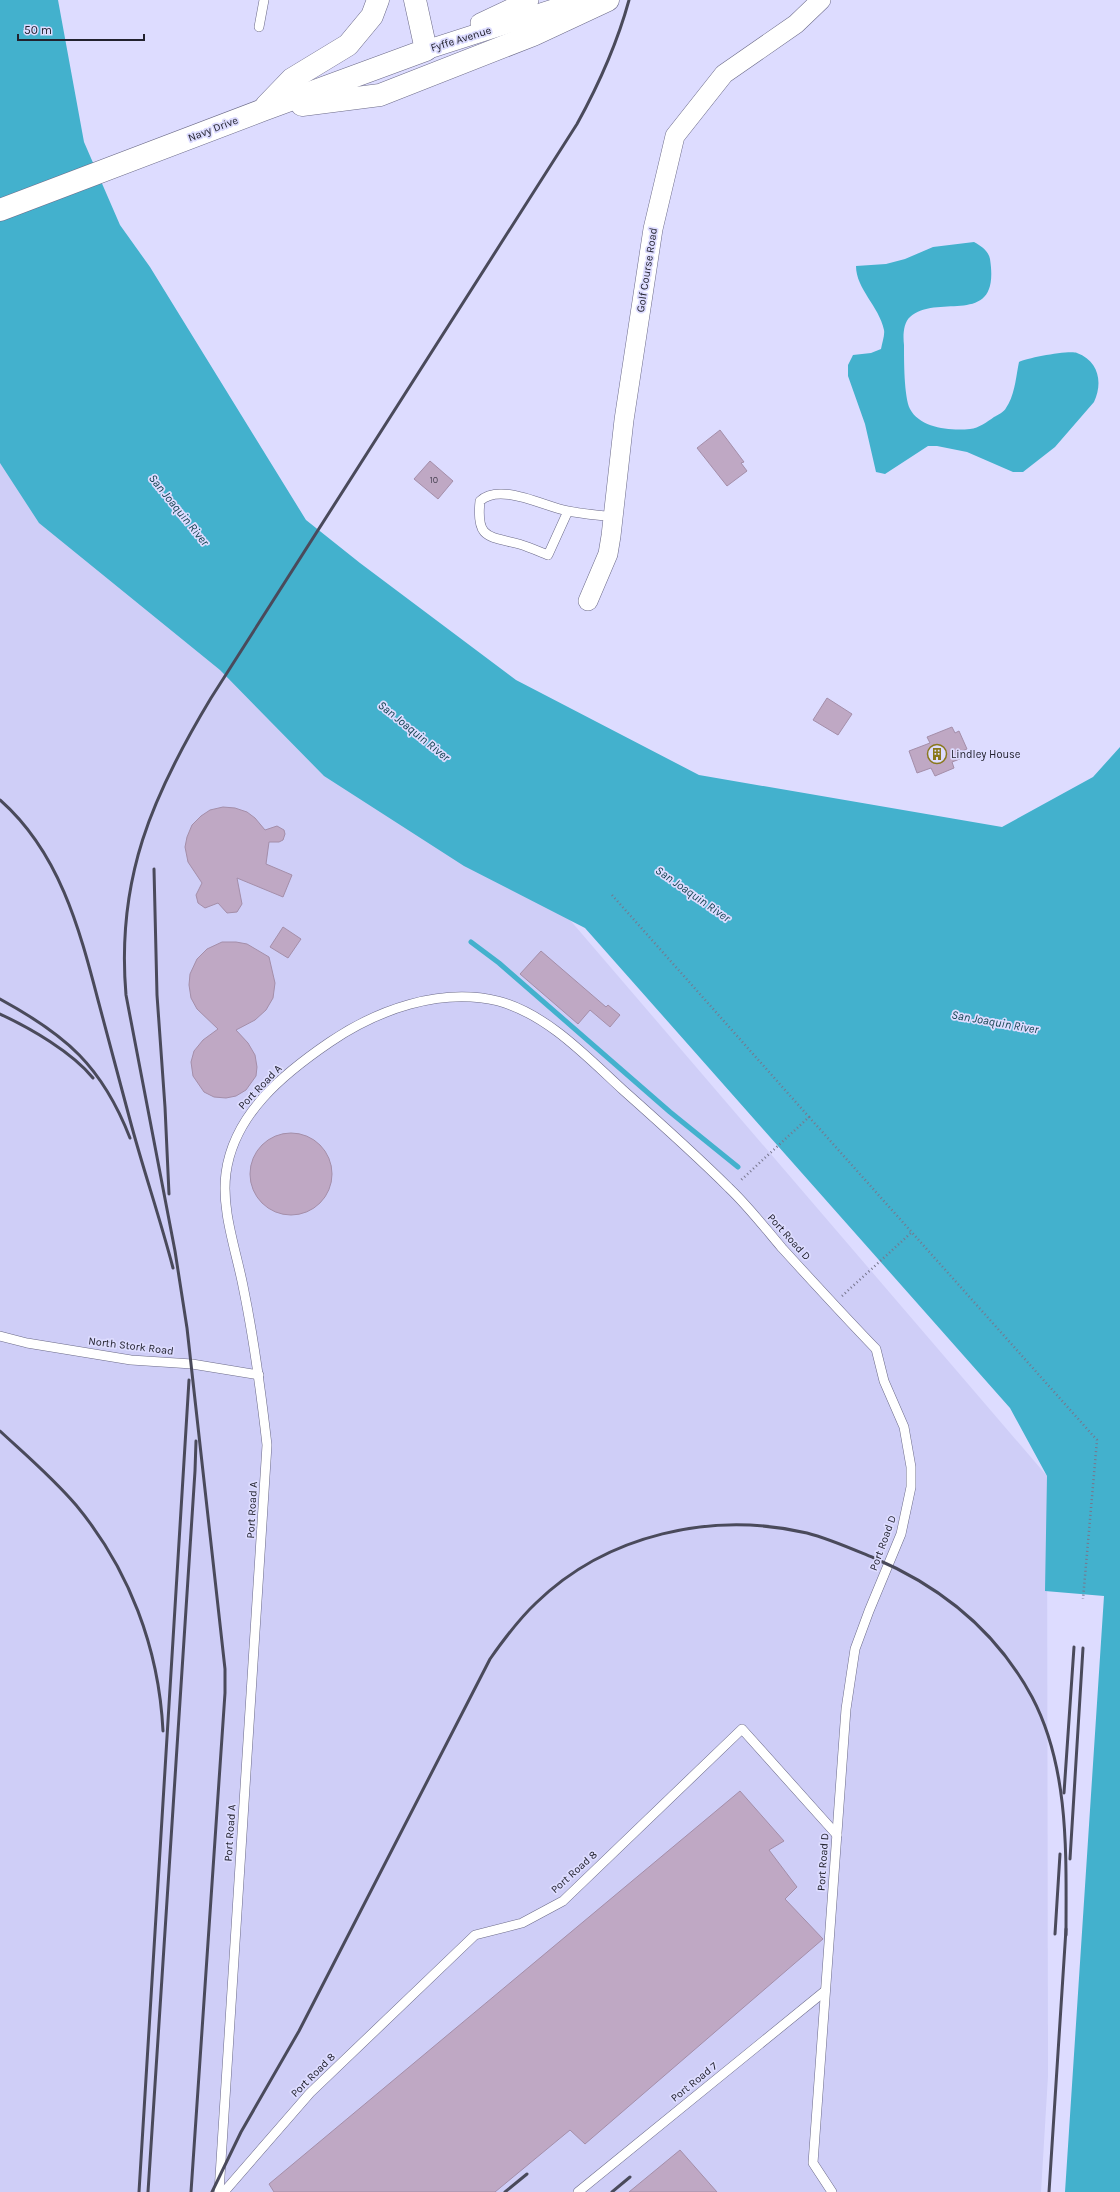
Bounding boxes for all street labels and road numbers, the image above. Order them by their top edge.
street label: Fyffe Avenue [429,24,493,54]
street label: Navy Drive [186,113,240,144]
street label: Golf Course Road [634,227,660,313]
street label: Port Road A [235,1061,285,1112]
street label: Port Road D [765,1211,813,1263]
street label: North Stork Road [88,1334,174,1358]
street label: Port Road A [244,1480,260,1539]
street label: Port Road D [867,1514,899,1572]
street label: Port Road A [222,1803,239,1862]
street label: Port Road D [814,1833,832,1891]
street label: Port Road 8 [548,1848,600,1896]
street label: Port Road 8 [288,2050,338,2100]
street label: Port Road 7 [668,2059,720,2105]

